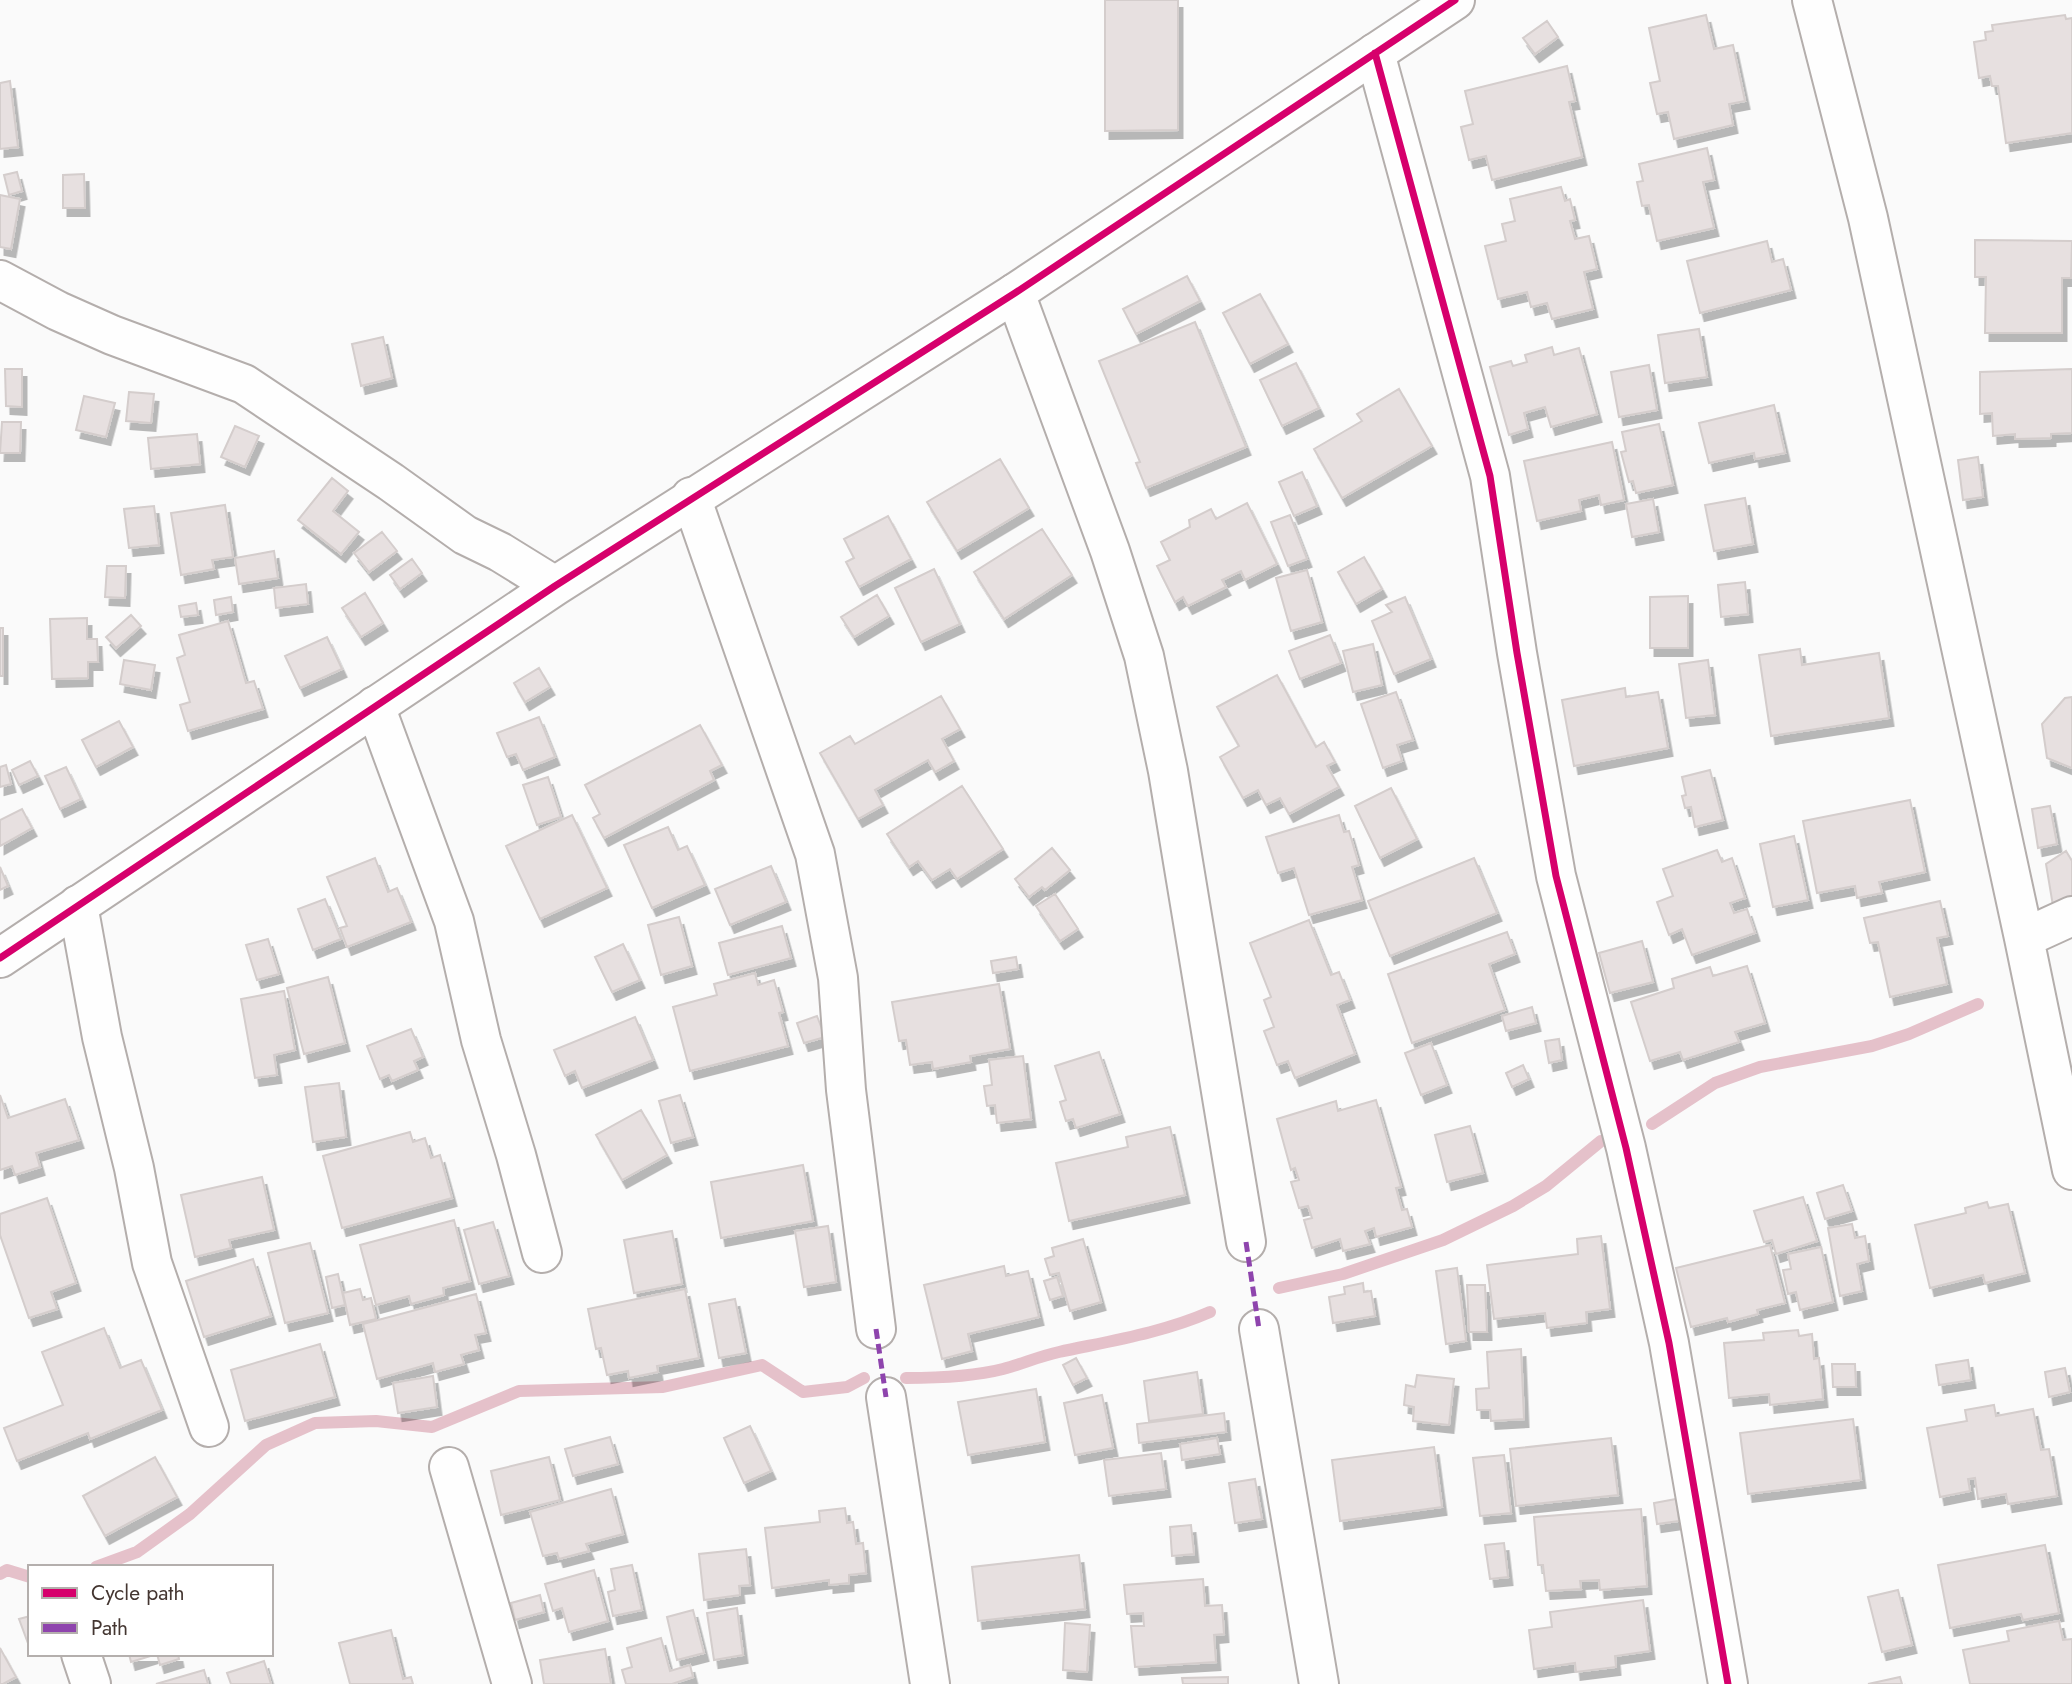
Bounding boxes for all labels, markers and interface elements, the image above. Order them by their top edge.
legend [28,1565,273,1656]
text: Cycle path [91,1578,184,1608]
text: Path [91,1613,128,1643]

